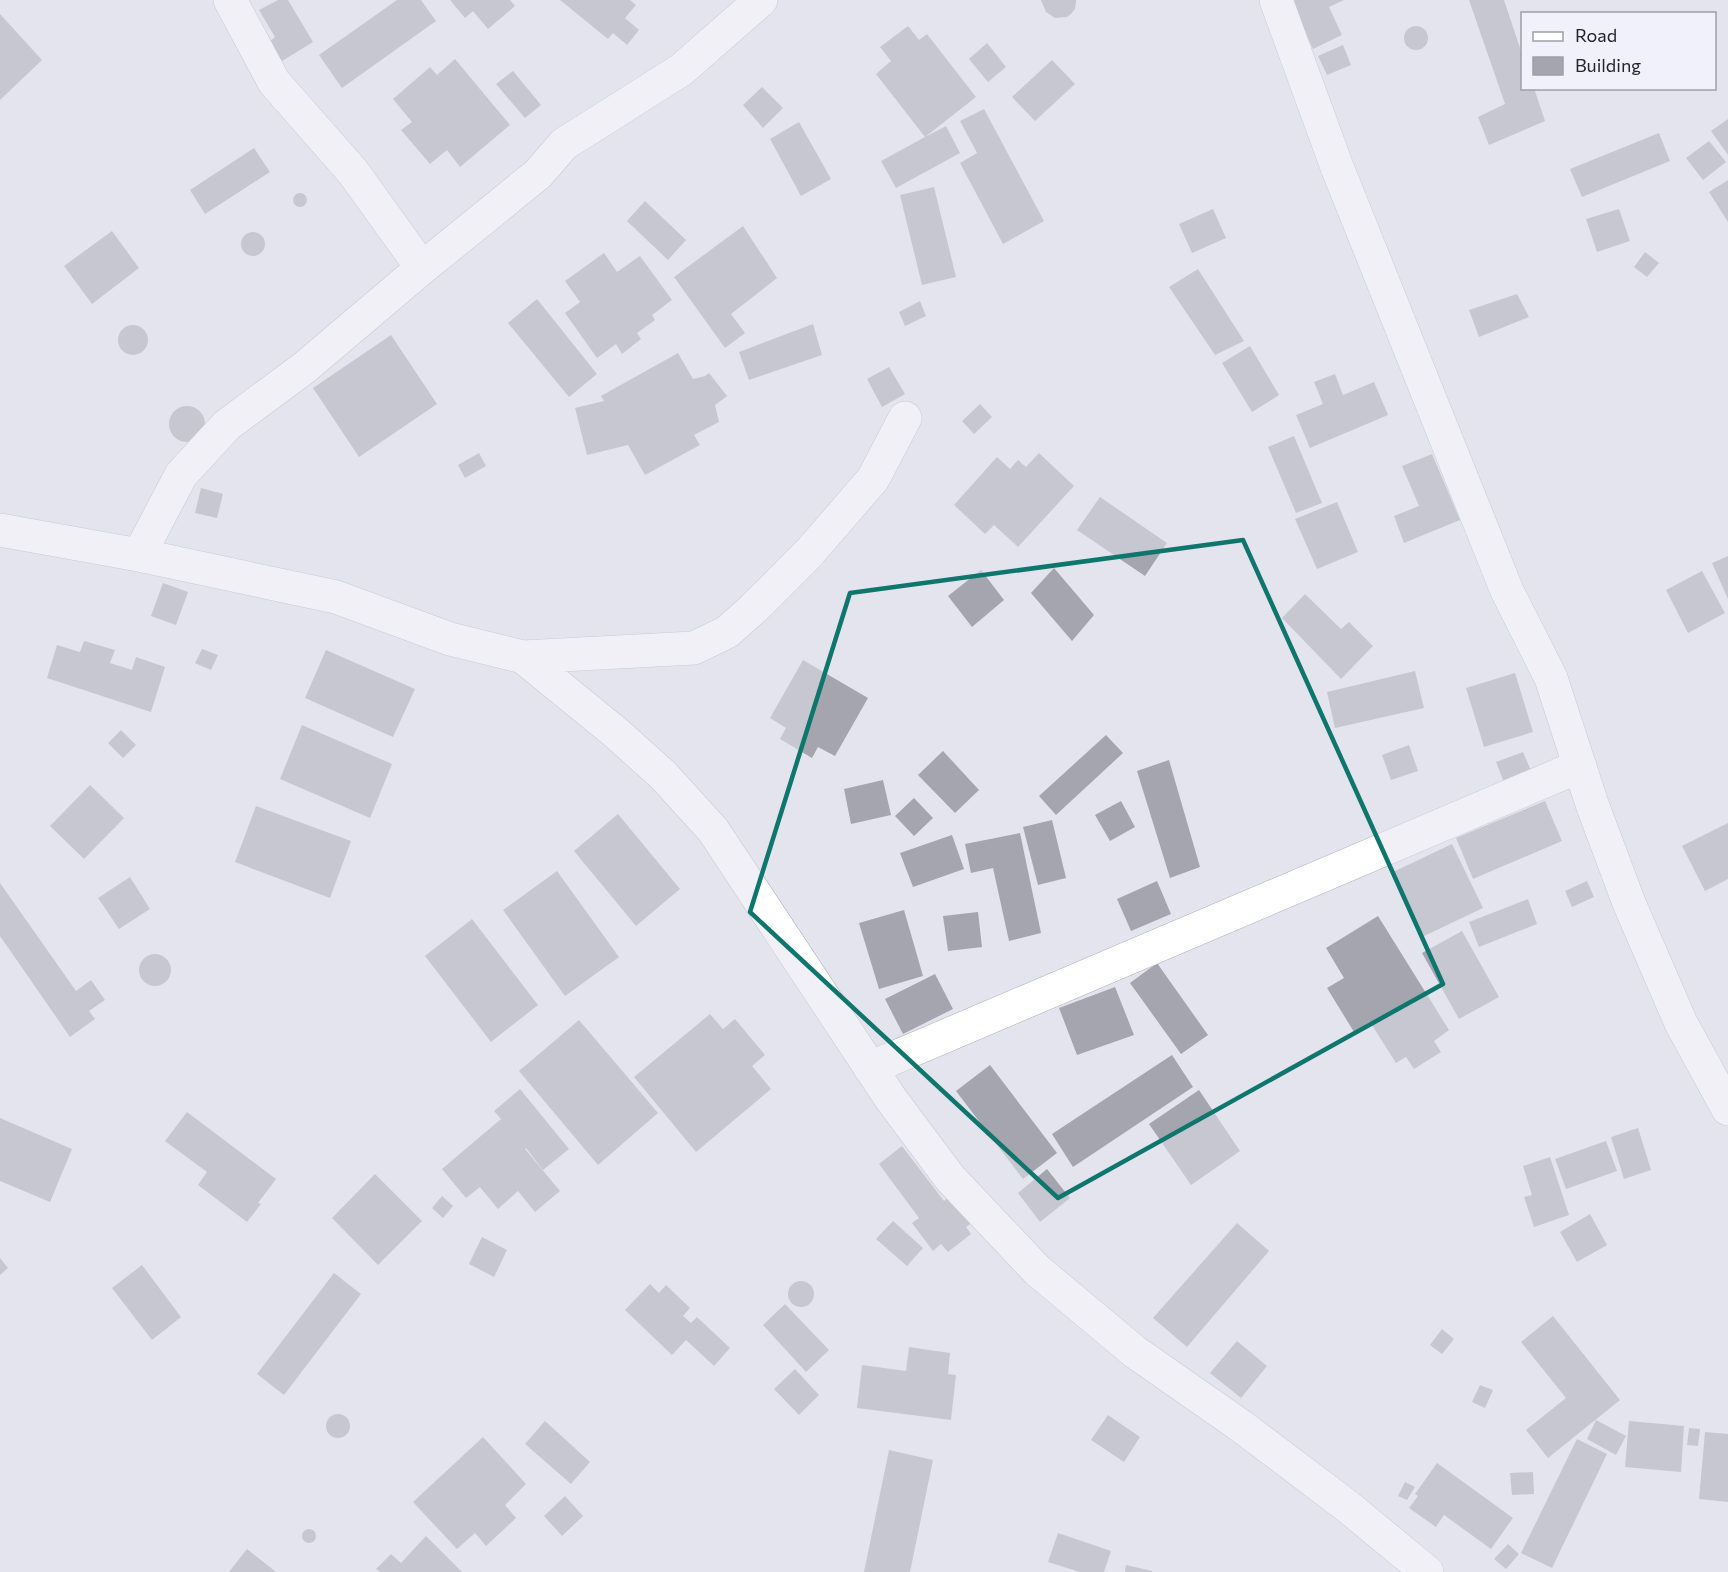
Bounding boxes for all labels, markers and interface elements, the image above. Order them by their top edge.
legend [1521,12,1716,90]
text: Road [1575,24,1617,46]
text: Building [1575,54,1641,76]

